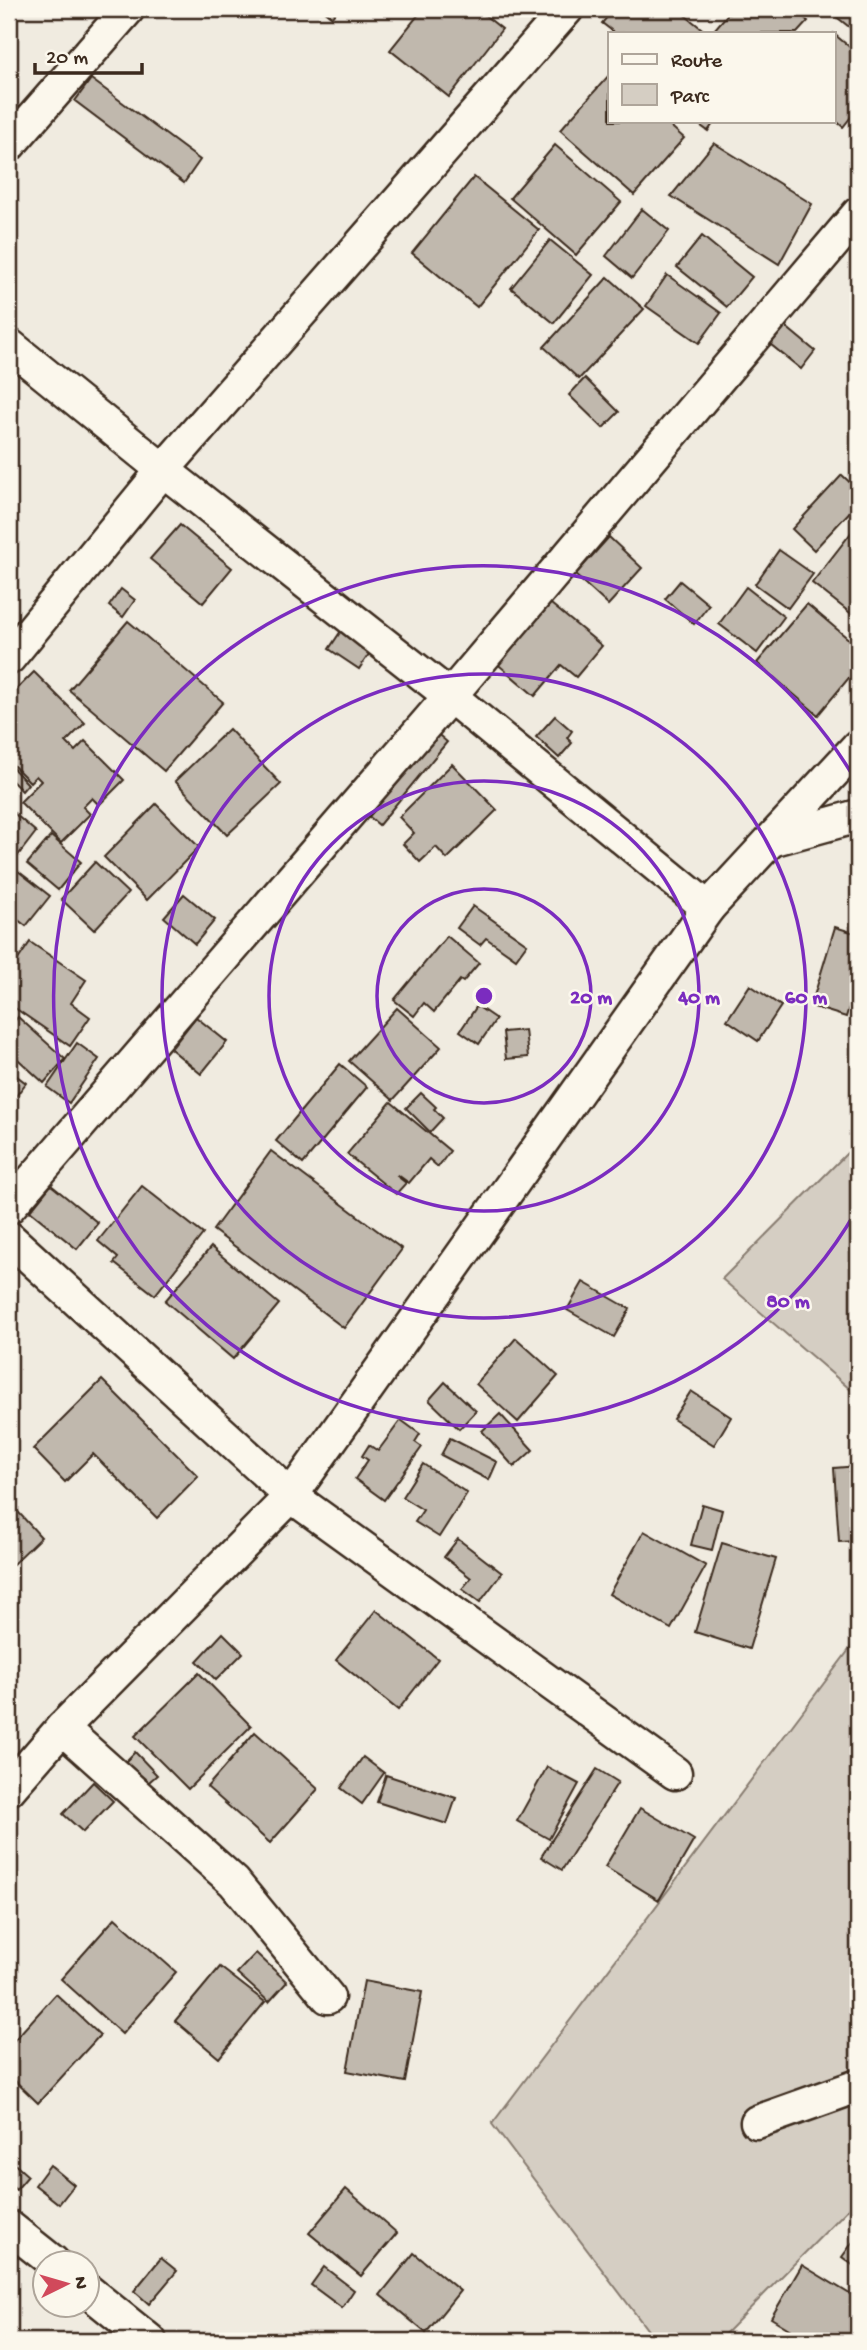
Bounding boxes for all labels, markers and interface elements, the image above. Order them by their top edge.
scale bar [35,32,142,76]
legend [608,32,836,122]
text: 20 m [46,47,88,72]
text: Route [671,50,723,75]
text: Parc [670,86,710,111]
centre of rings [472,984,496,1008]
text: 20 m [570,987,612,1012]
text: 40 m [677,987,720,1012]
text: 60 m [785,987,827,1012]
text: 80 m [766,1291,810,1316]
north arrow [32,2248,102,2318]
text: N [67,2276,91,2290]

